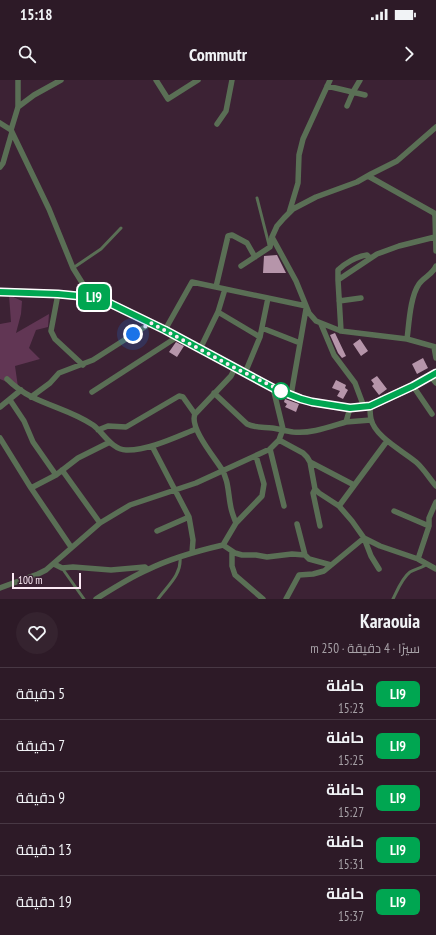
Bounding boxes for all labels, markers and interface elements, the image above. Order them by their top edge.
text: 15:18 [20,5,52,24]
icon: search [16,43,38,65]
text: Commutr [189,43,247,66]
icon: forward [398,43,420,65]
line badge: LI9 [71,284,117,310]
text: LI9 [86,288,102,306]
your location [123,324,143,344]
unlabelled marker [272,382,290,400]
scale bar [12,571,81,590]
text: 100 m [18,573,42,587]
text: Karaouia [360,609,420,633]
button: heart [16,612,58,654]
text: سيرًا · 4 دقيقة · 250 m [310,640,420,657]
text: حافلة [326,676,364,695]
text: 5 دقيقة [16,684,65,703]
text: LI9 [390,685,406,703]
text: 15:23 [338,700,364,717]
text: حافلة [326,728,364,747]
text: 7 دقيقة [16,736,65,755]
text: LI9 [390,737,406,755]
text: 15:25 [338,752,364,769]
text: حافلة [326,780,364,799]
text: 9 دقيقة [16,788,65,807]
text: LI9 [390,789,406,807]
text: 15:27 [338,804,364,821]
text: حافلة [326,832,364,851]
text: 13 دقيقة [16,840,72,859]
text: LI9 [390,841,406,859]
text: 15:31 [338,856,364,873]
text: حافلة [326,884,364,903]
text: 19 دقيقة [16,892,72,911]
text: LI9 [390,893,406,911]
text: 15:37 [338,908,364,925]

